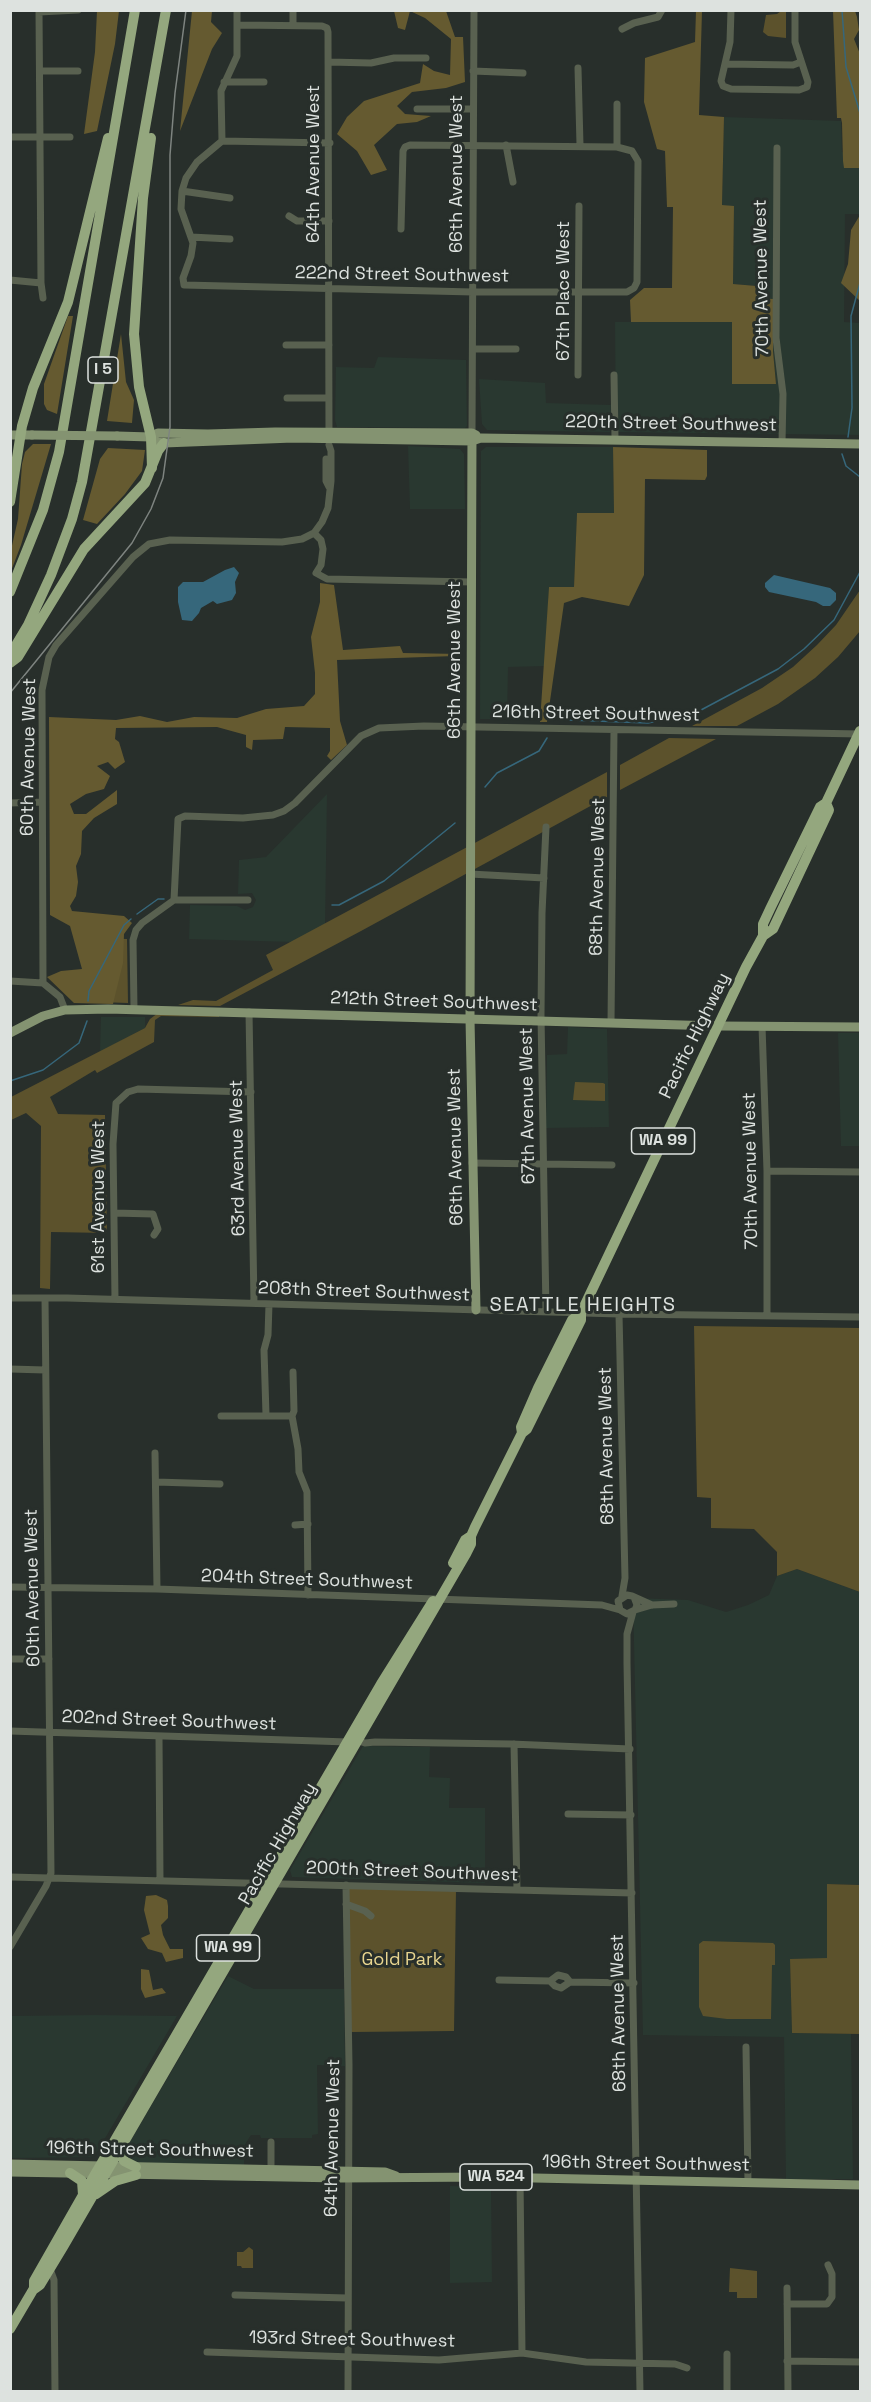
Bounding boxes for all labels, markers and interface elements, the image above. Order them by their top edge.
street label: 64th Avenue West [303,85,325,243]
street label: 66th Avenue West [446,95,468,253]
street label: 70th Avenue West [750,199,774,357]
street label: 67th Place West [553,221,575,361]
street label: 222nd Street Southwest [295,262,509,288]
road number: I 5 [88,357,118,383]
street label: 220th Street Southwest [565,411,777,437]
street label: 66th Avenue West [444,581,466,739]
street label: 60th Avenue West [17,678,41,836]
street label: 216th Street Southwest [492,701,700,727]
street label: 68th Avenue West [586,798,610,956]
street label: Pacific Highway [655,970,735,1102]
street label: 212th Street Southwest [330,988,538,1016]
street label: 67th Avenue West [516,1027,540,1185]
street label: 66th Avenue West [444,1068,468,1226]
street label: 63rd Avenue West [226,1080,250,1236]
street label: 70th Avenue West [739,1092,763,1250]
street label: 61st Avenue West [88,1121,110,1273]
road number: WA 99 [632,1128,694,1154]
street label: 208th Street Southwest [258,1278,470,1306]
district label: SEATTLE HEIGHTS [489,1294,677,1318]
street label: 68th Avenue West [595,1367,619,1525]
street label: 60th Avenue West [21,1509,45,1667]
street label: 204th Street Southwest [201,1566,413,1594]
street label: 202nd Street Southwest [61,1706,277,1736]
street label: Pacific Highway [234,1779,322,1909]
street label: 200th Street Southwest [306,1858,518,1886]
street label: 68th Avenue West [607,1934,631,2092]
road number: WA 99 [196,1935,260,1961]
park label: Gold Park [361,1949,443,1971]
street label: 64th Avenue West [321,2059,345,2217]
street label: 196th Street Southwest [46,2137,254,2163]
street label: 196th Street Southwest [542,2151,750,2177]
road number: WA 524 [460,2164,532,2190]
street label: 193rd Street Southwest [249,2327,455,2353]

